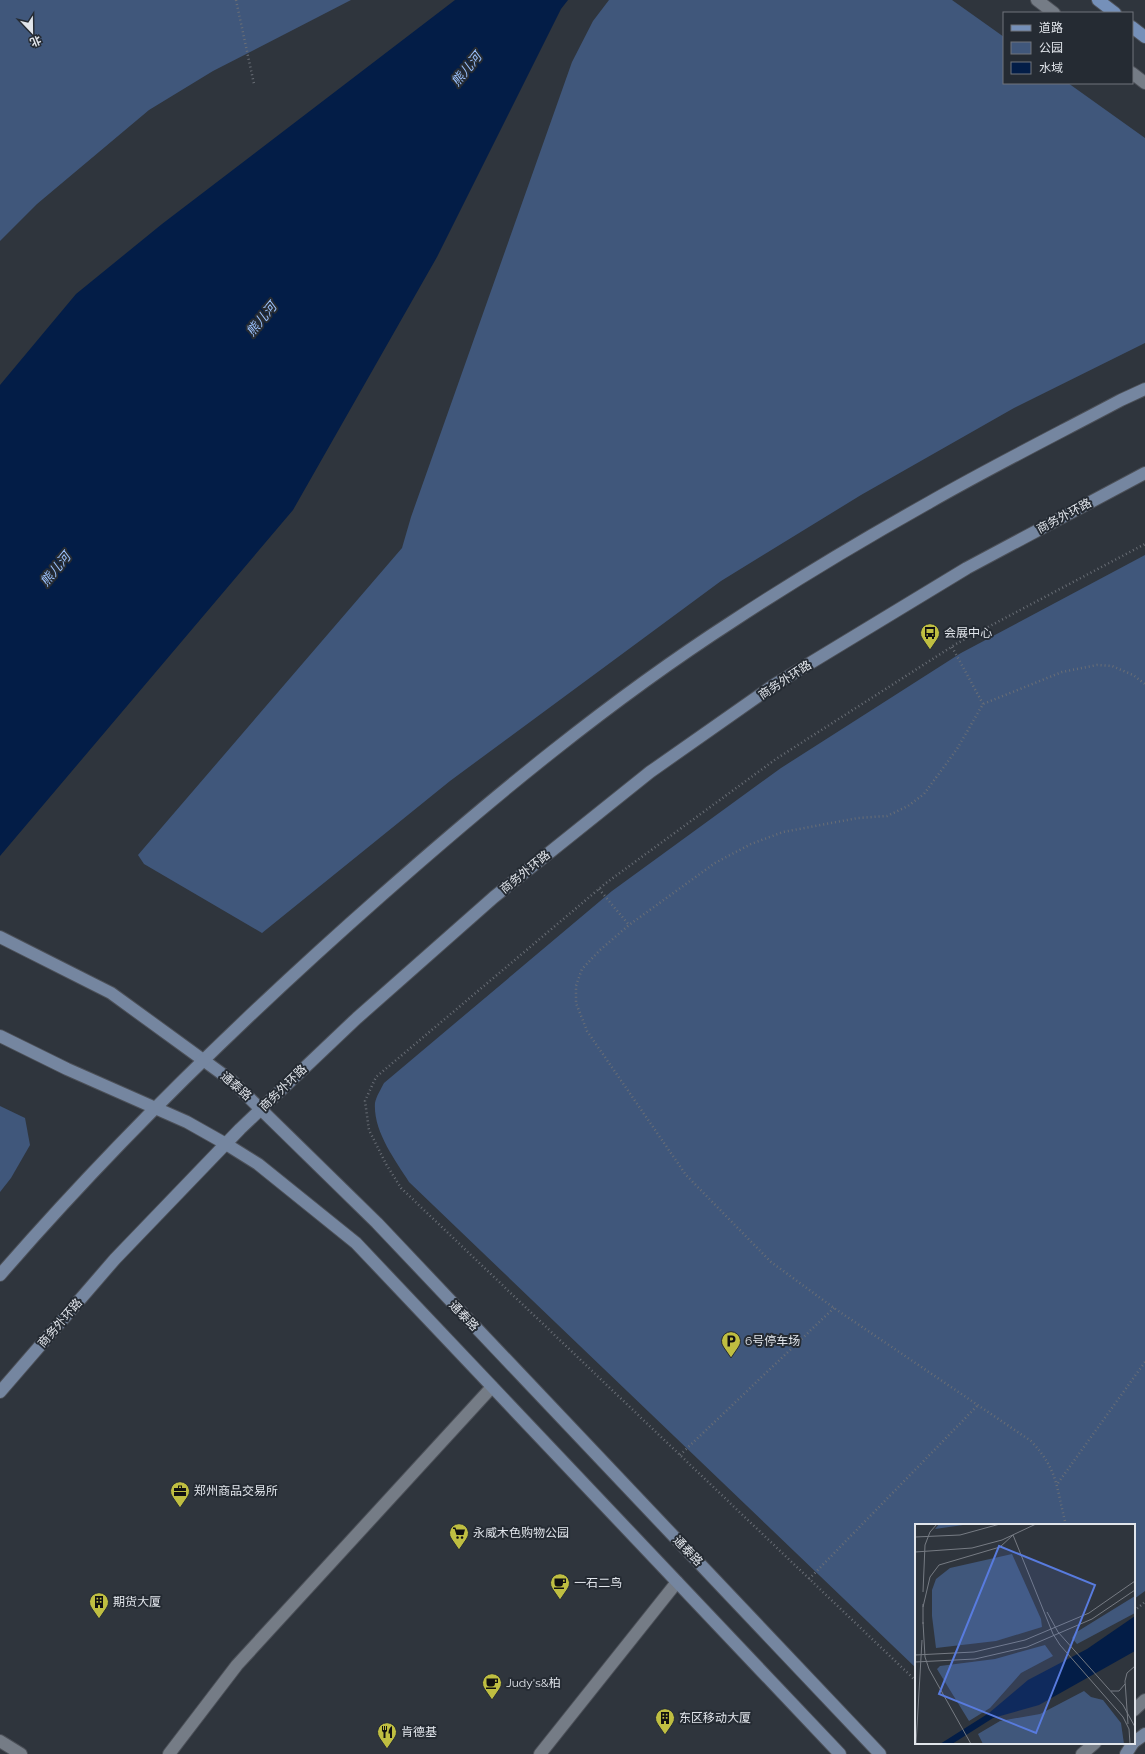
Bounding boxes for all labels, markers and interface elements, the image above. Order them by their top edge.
north arrow [12,12,52,52]
legend [1003,12,1133,84]
text: 道路 [1039,21,1063,35]
text: 北 [28,33,43,49]
text: 公园 [1039,41,1063,55]
water label: 熊儿河 [448,47,486,89]
text: 水域 [1039,61,1063,75]
water label: 熊儿河 [243,297,281,339]
street label: 商务外环路 [1034,496,1094,536]
water label: 熊儿河 [37,547,75,589]
bus stop icon: 会展中心 [919,622,941,650]
place label: 会展中心 [944,626,992,640]
street label: 商务外环路 [756,658,814,702]
street label: 商务外环路 [497,848,553,896]
street label: 商务外环路 [257,1062,309,1114]
street label: 通泰路 [218,1069,254,1103]
street label: 商务外环路 [35,1296,85,1350]
street label: 通泰路 [446,1298,482,1334]
parking icon: 6号停车场 [720,1330,742,1358]
place label: 6号停车场 [745,1334,800,1348]
office icon: 郑州商品交易所 [169,1480,191,1508]
place label: 郑州商品交易所 [194,1484,278,1498]
supermarket icon: 永威木色购物公园 [448,1522,470,1550]
inset map [915,1524,1135,1744]
place label: 永威木色购物公园 [473,1526,569,1540]
street label: 通泰路 [670,1533,706,1569]
cafe icon: 一石二鸟 [549,1572,571,1600]
place label: 一石二鸟 [574,1576,622,1590]
building icon: 期货大厦 [88,1591,110,1619]
place label: 期货大厦 [113,1595,161,1609]
cafe icon: Judy's&柏 [481,1672,503,1700]
place label: Judy's&柏 [506,1676,561,1690]
building icon: 东区移动大厦 [654,1707,676,1735]
place label: 东区移动大厦 [679,1711,751,1725]
restaurant icon: 肯德基 [376,1721,398,1749]
place label: 肯德基 [401,1725,437,1739]

